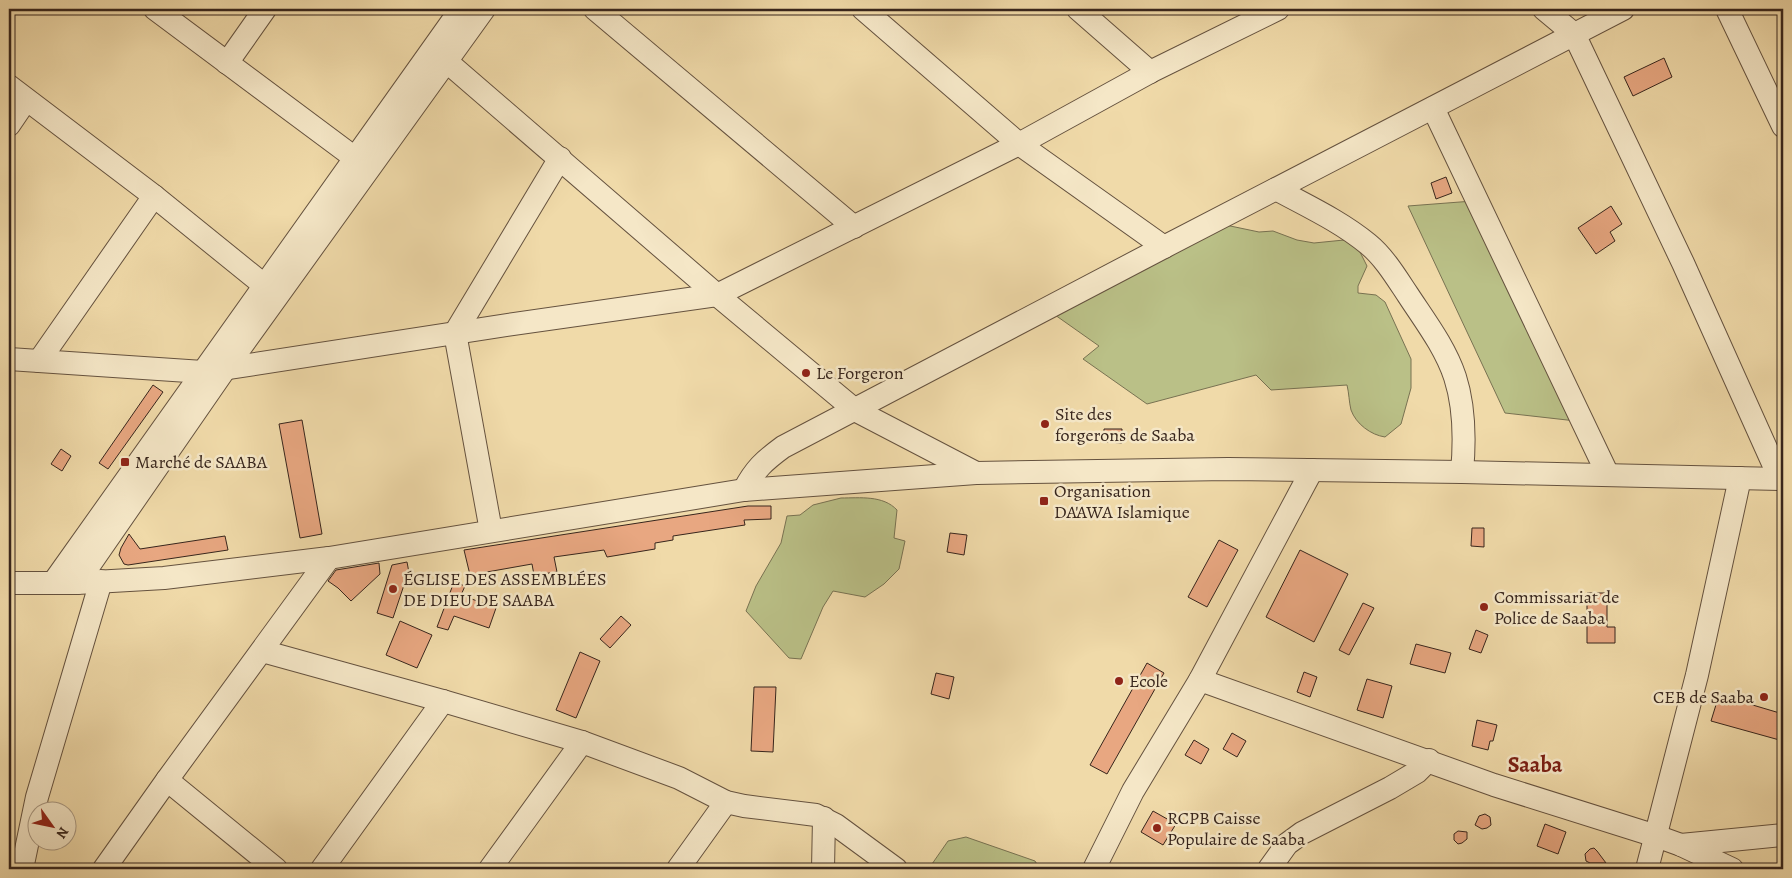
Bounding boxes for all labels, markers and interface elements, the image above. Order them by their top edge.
place label: Le Forgeron [816,361,904,385]
marker: Le Forgeron [800,367,812,379]
place label: Site des forgerons de Saaba [1055,402,1195,447]
marker: Site des forgerons de Saaba [1039,418,1051,430]
place label: Marché de SAABA [135,450,268,474]
marker: Marché de SAABA [119,456,131,468]
place label: Organisation DA'AWA Islamique [1054,479,1190,524]
marker: Organisation DA'AWA Islamique [1038,495,1050,507]
place label: ÉGLISE DES ASSEMBLÉES DE DIEU DE SAABA [403,567,607,612]
marker: ÉGLISE DES ASSEMBLÉES DE DIEU DE SAABA [387,583,399,595]
place label: Commissariat de Police de Saaba [1494,585,1619,630]
marker: Commissariat de Police de Saaba [1478,601,1490,613]
place label: Ecole [1129,669,1168,693]
marker: Ecole [1113,675,1125,687]
place label: CEB de Saaba [1653,685,1755,709]
marker: CEB de Saaba [1758,691,1770,703]
district label: Saaba [1508,750,1563,780]
north arrow [28,800,78,850]
place label: RCPB Caisse Populaire de Saaba [1167,806,1306,851]
marker: RCPB Caisse Populaire de Saaba [1151,822,1163,834]
text: N [52,823,73,842]

